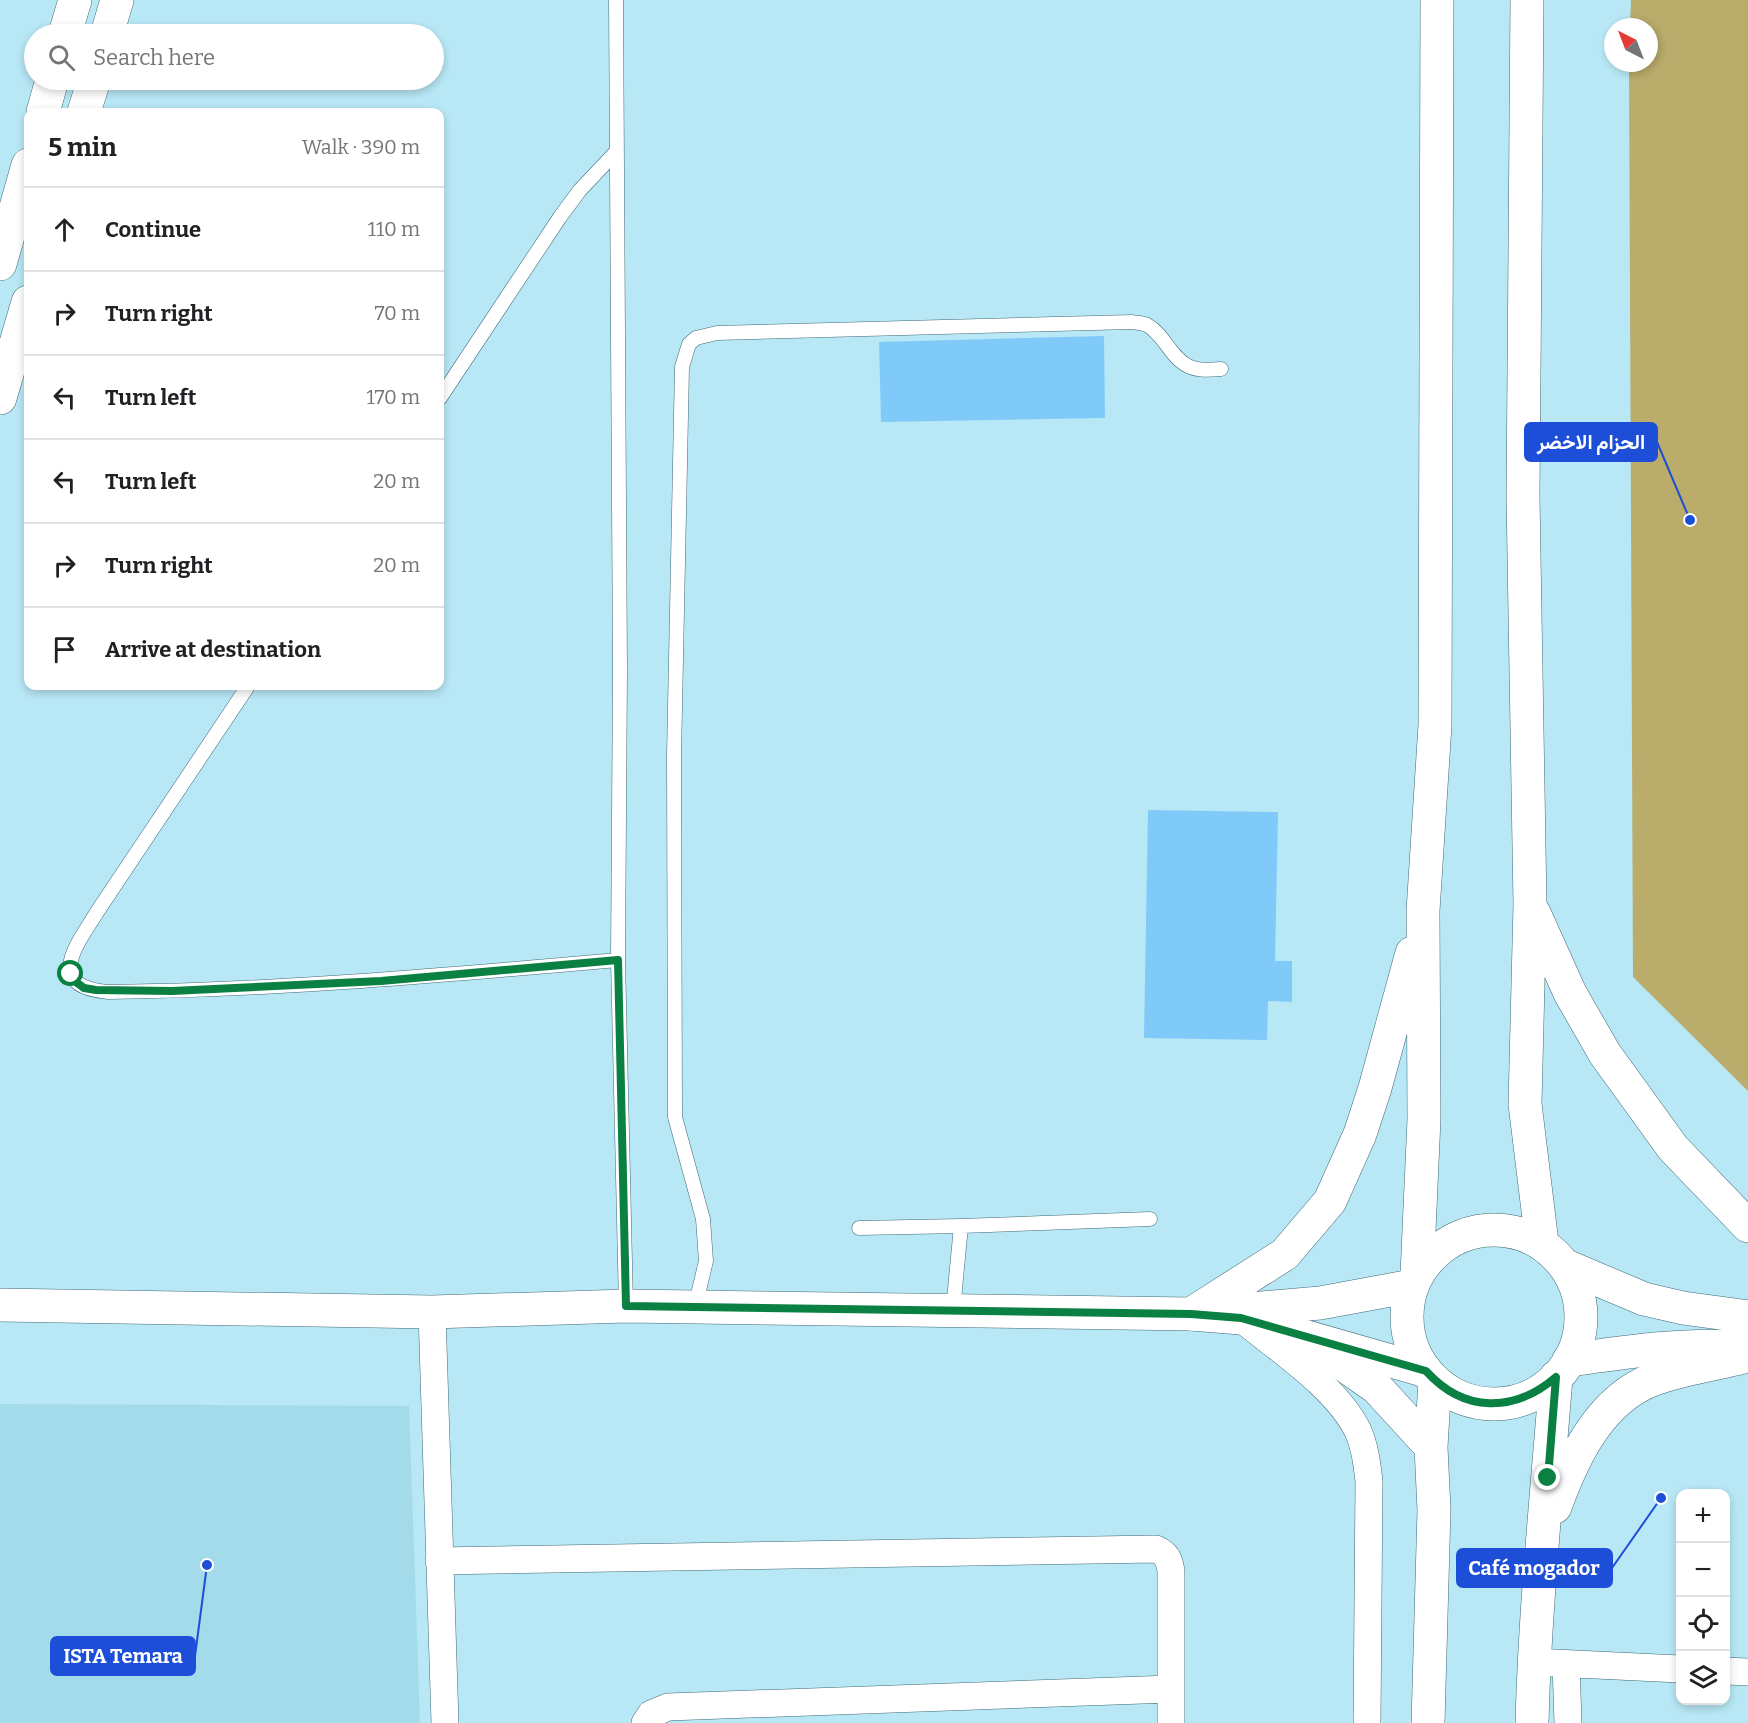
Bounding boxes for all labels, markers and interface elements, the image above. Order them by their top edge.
north arrow [1604,18,1658,72]
search box [24,24,444,90]
icon: search [45,41,78,74]
text: Search here [93,44,215,71]
text: 5 min [48,132,117,163]
text: Walk · 390 m [302,135,420,159]
icon: ahead [48,213,81,246]
text: Continue [105,216,201,243]
text: 110 m [368,217,420,241]
icon: right [48,297,81,330]
text: Turn right [105,300,213,327]
text: 70 m [374,301,420,325]
icon: left [48,381,81,414]
text: Turn left [105,384,197,411]
text: 170 m [367,385,420,409]
callout: الحزام الاخضر [1525,423,1657,461]
text: الحزام الاخضر [1536,430,1645,455]
icon: left [48,465,81,498]
text: Turn left [105,468,197,495]
text: 20 m [373,469,420,493]
icon: right [48,549,81,582]
text: Turn right [105,552,213,579]
text: 20 m [373,553,420,577]
icon: arrive [48,633,81,666]
text: Arrive at destination [105,636,321,663]
route start [57,960,83,986]
route end [1534,1464,1560,1490]
map controls [1676,1489,1730,1705]
button: + [1676,1489,1730,1543]
button: − [1676,1543,1730,1597]
callout: Café mogador [1457,1549,1612,1587]
text: Café mogador [1468,1556,1600,1580]
button: locate [1676,1597,1730,1651]
callout: ISTA Temara [51,1637,195,1675]
text: ISTA Temara [63,1644,183,1668]
button: layers [1676,1651,1730,1705]

